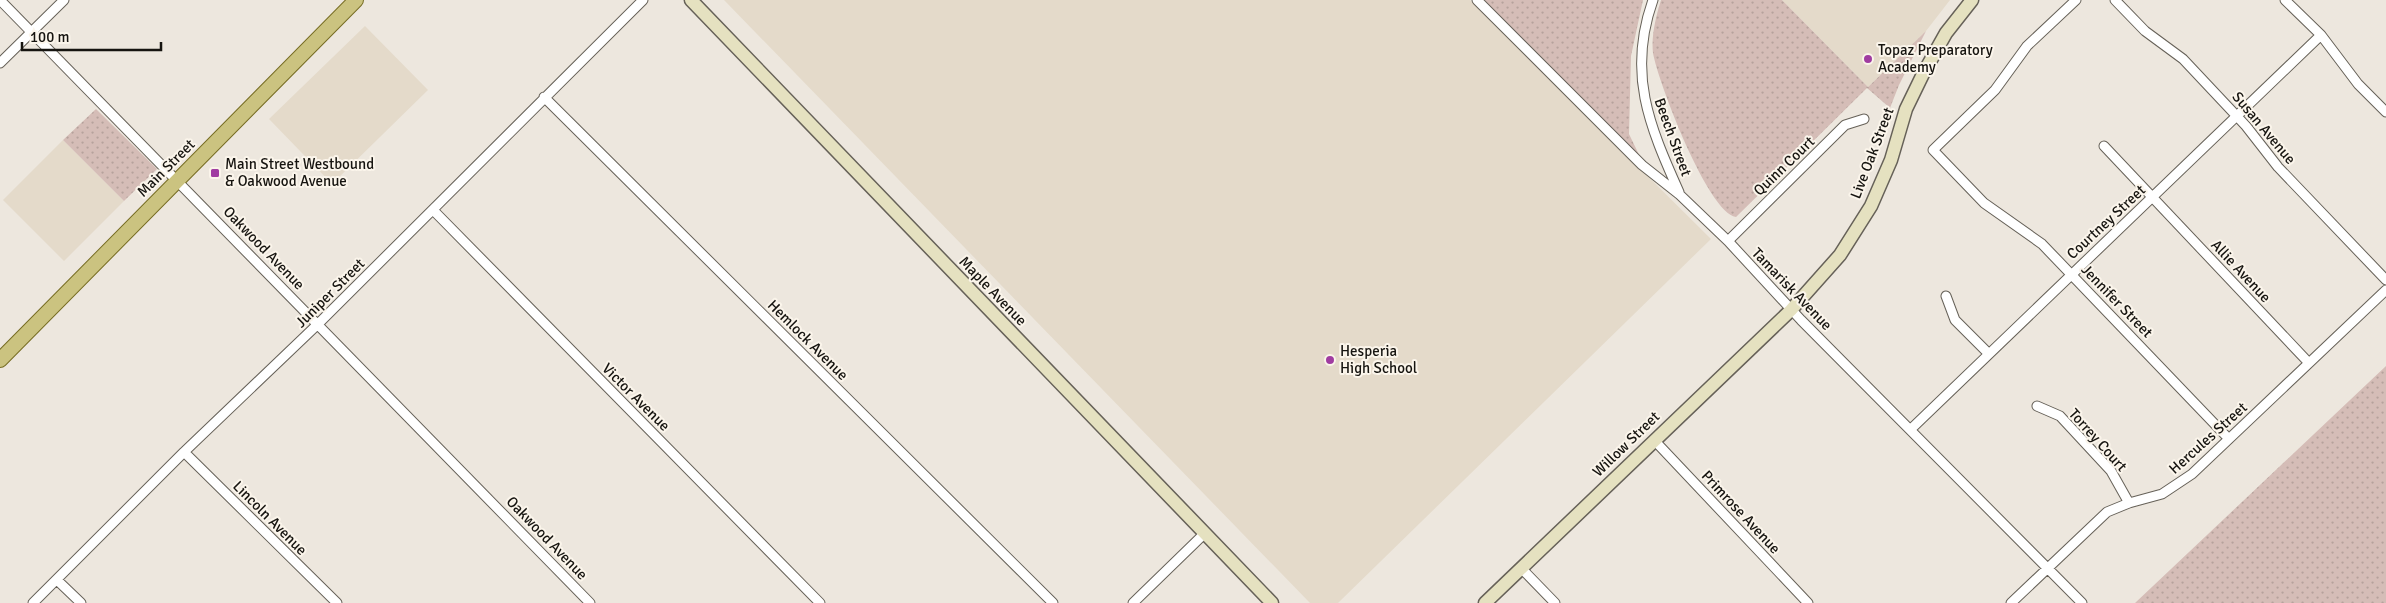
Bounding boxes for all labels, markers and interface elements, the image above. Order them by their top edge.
scale bar [22,20,161,52]
text: 100 m [30,28,70,46]
place label: Topaz Preparatory Academy [1878,41,1993,76]
marker: Topaz Preparatory Academy [1862,53,1874,65]
street label: Susan Avenue [2228,88,2300,168]
street label: Beech Street [1651,96,1695,178]
street label: Live Oak Street [1846,105,1898,201]
street label: Quinn Court [1750,133,1818,199]
street label: Main Street [133,135,199,201]
place label: Main Street Westbound & Oakwood Avenue [225,155,374,190]
marker: Main Street Westbound & Oakwood Avenue [209,167,221,179]
street label: Courtney Street [2063,181,2149,263]
street label: Oakwood Avenue [220,202,308,294]
street label: Allie Avenue [2207,236,2275,306]
street label: Tamarisk Avenue [1748,244,1836,334]
street label: Maple Avenue [955,253,1031,329]
street label: Juniper Street [292,255,368,331]
street label: Jennifer Street [2078,261,2156,341]
street label: Hemlock Avenue [764,296,852,384]
place label: Hesperia High School [1340,342,1417,377]
marker: Hesperia High School [1324,354,1336,366]
street label: Victor Avenue [598,359,674,435]
street label: Hercules Street [2165,398,2251,478]
street label: Torrey Court [2065,405,2131,475]
street label: Willow Street [1589,408,1663,480]
street label: Primrose Avenue [1698,467,1784,557]
street label: Lincoln Avenue [229,477,311,559]
street label: Oakwood Avenue [503,492,591,584]

